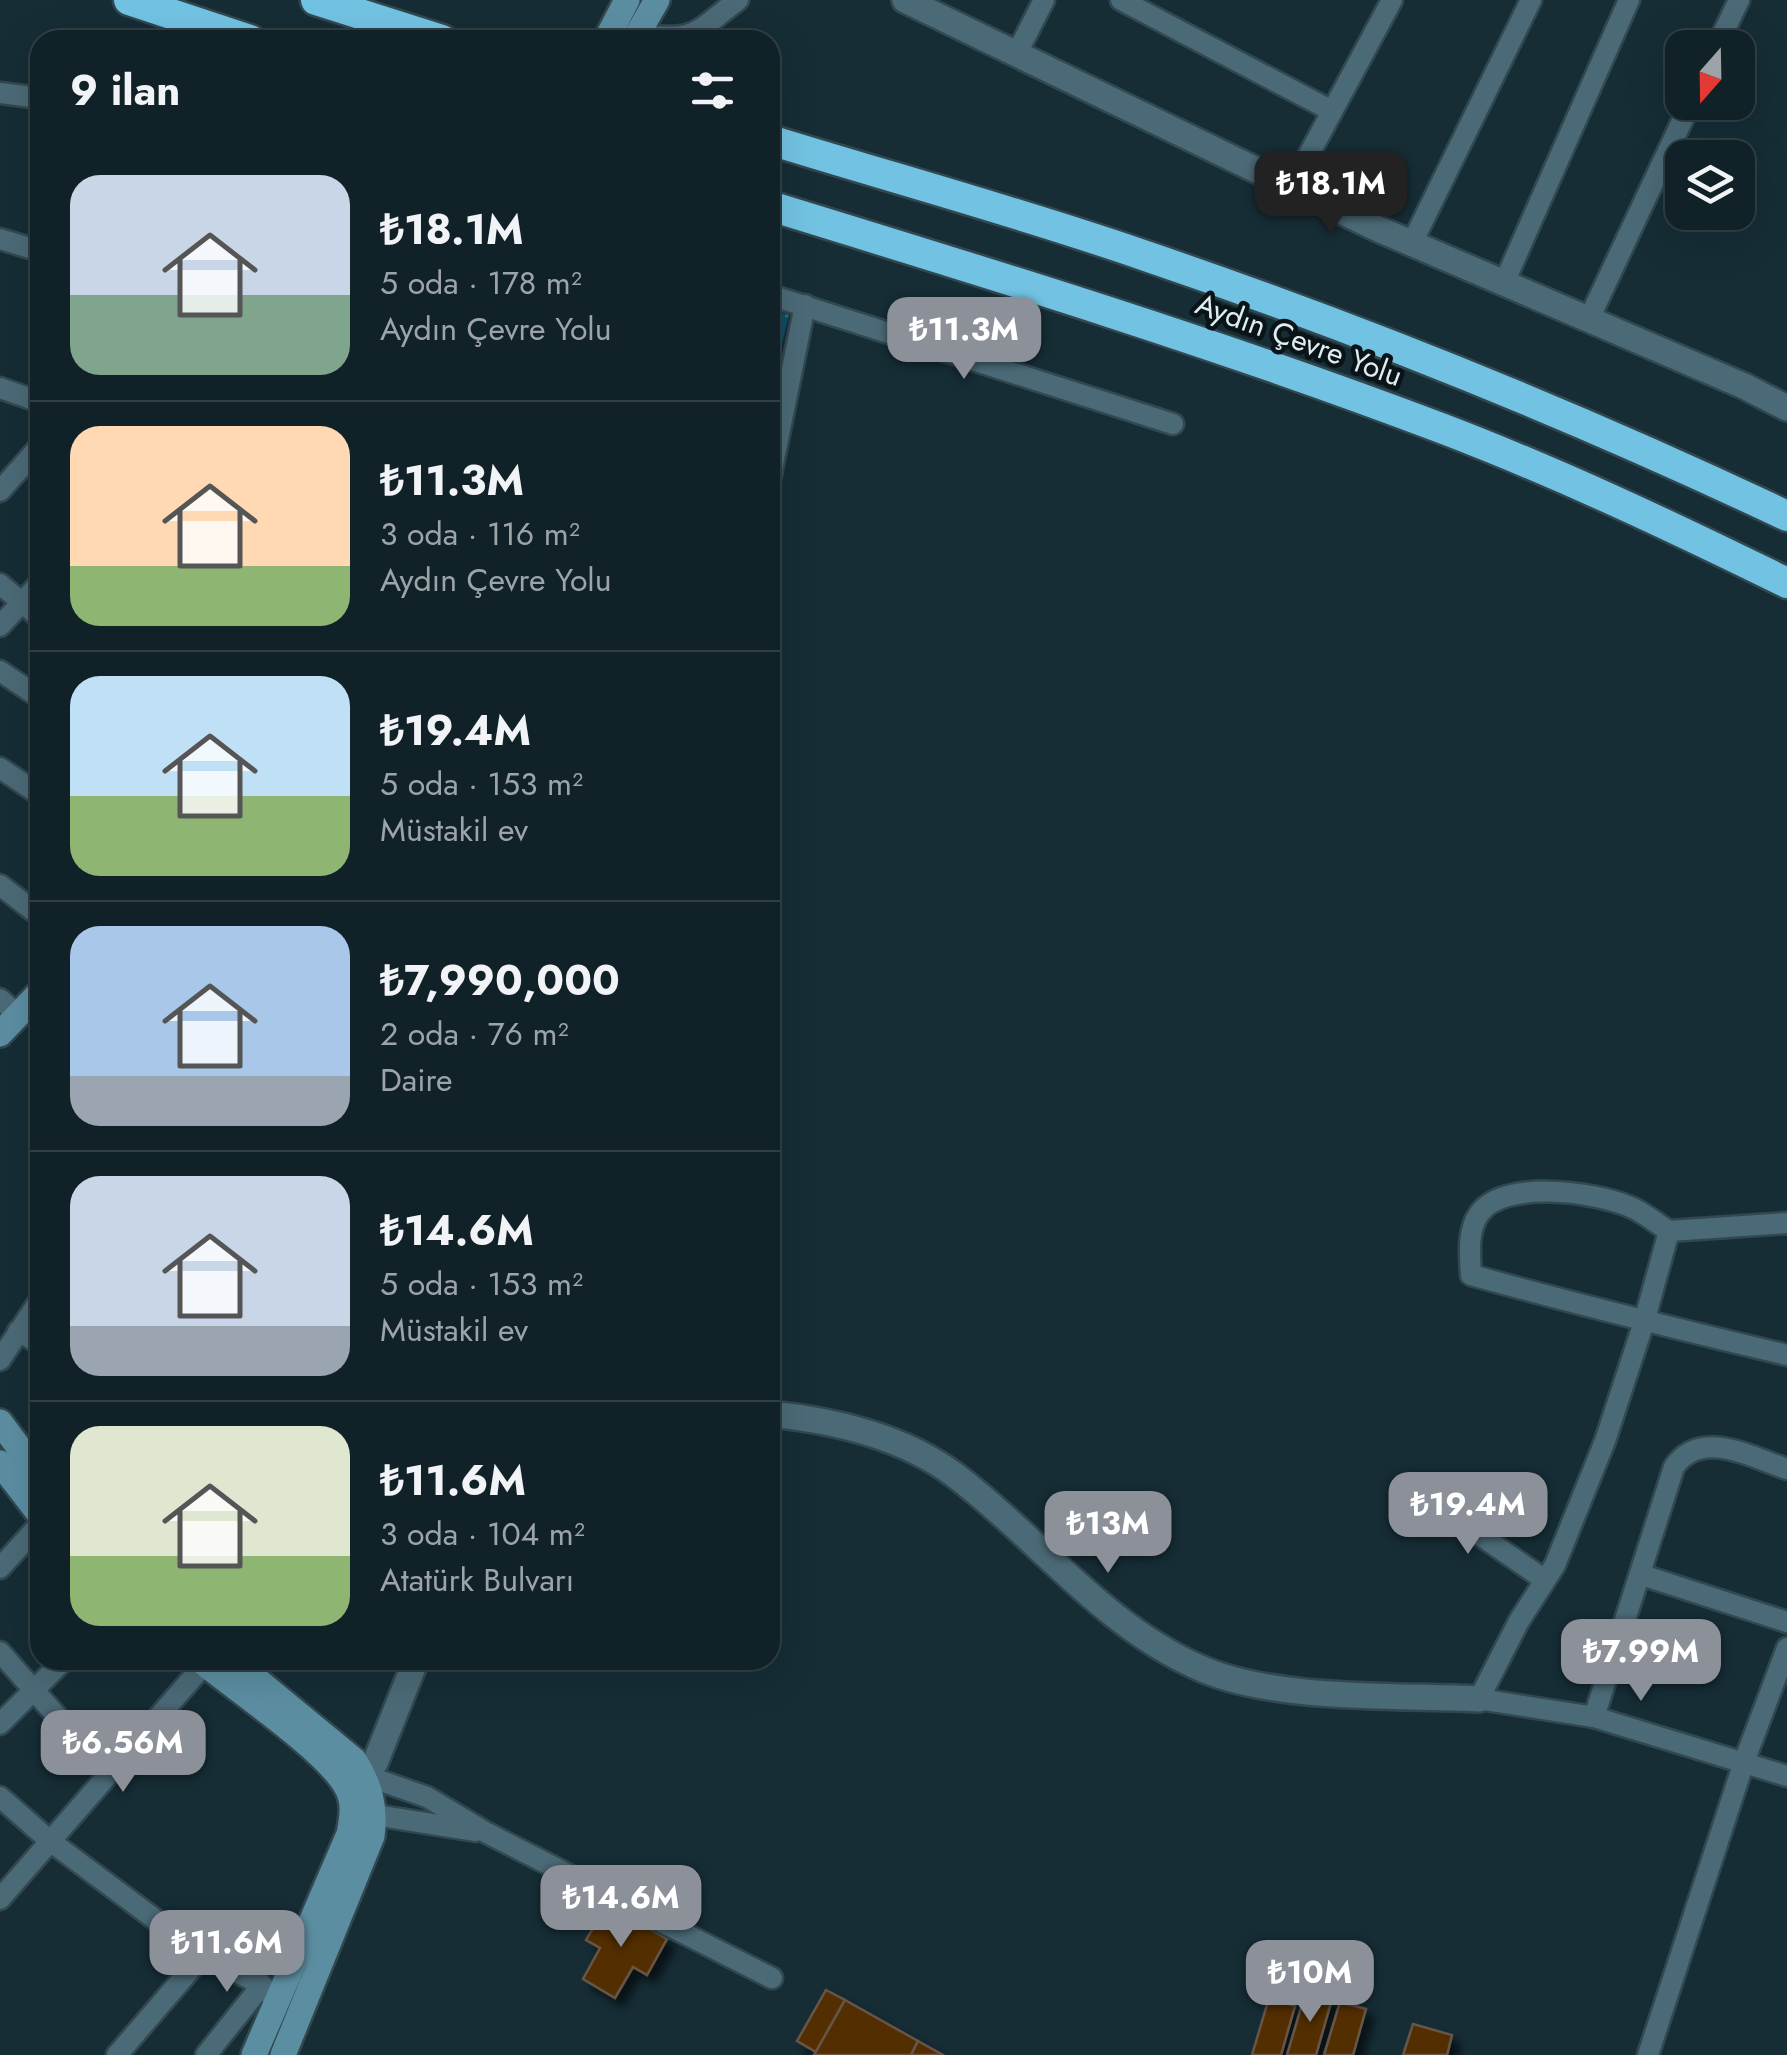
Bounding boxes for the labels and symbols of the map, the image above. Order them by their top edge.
north arrow [1665,30,1755,120]
pin: ₺18.1M [1250,151,1412,236]
street label: Aydın Çevre Yolu [1190,282,1409,397]
pin: ₺11.3M [883,297,1045,382]
pin: ₺19.4M [1387,1472,1549,1557]
pin: ₺13M [1049,1491,1167,1576]
pin: ₺7.99M [1560,1619,1722,1704]
pin: ₺6.56M [42,1710,204,1795]
pin: ₺14.6M [540,1865,702,1950]
pin: ₺11.6M [146,1910,308,1995]
pin: ₺10M [1251,1940,1369,2025]

